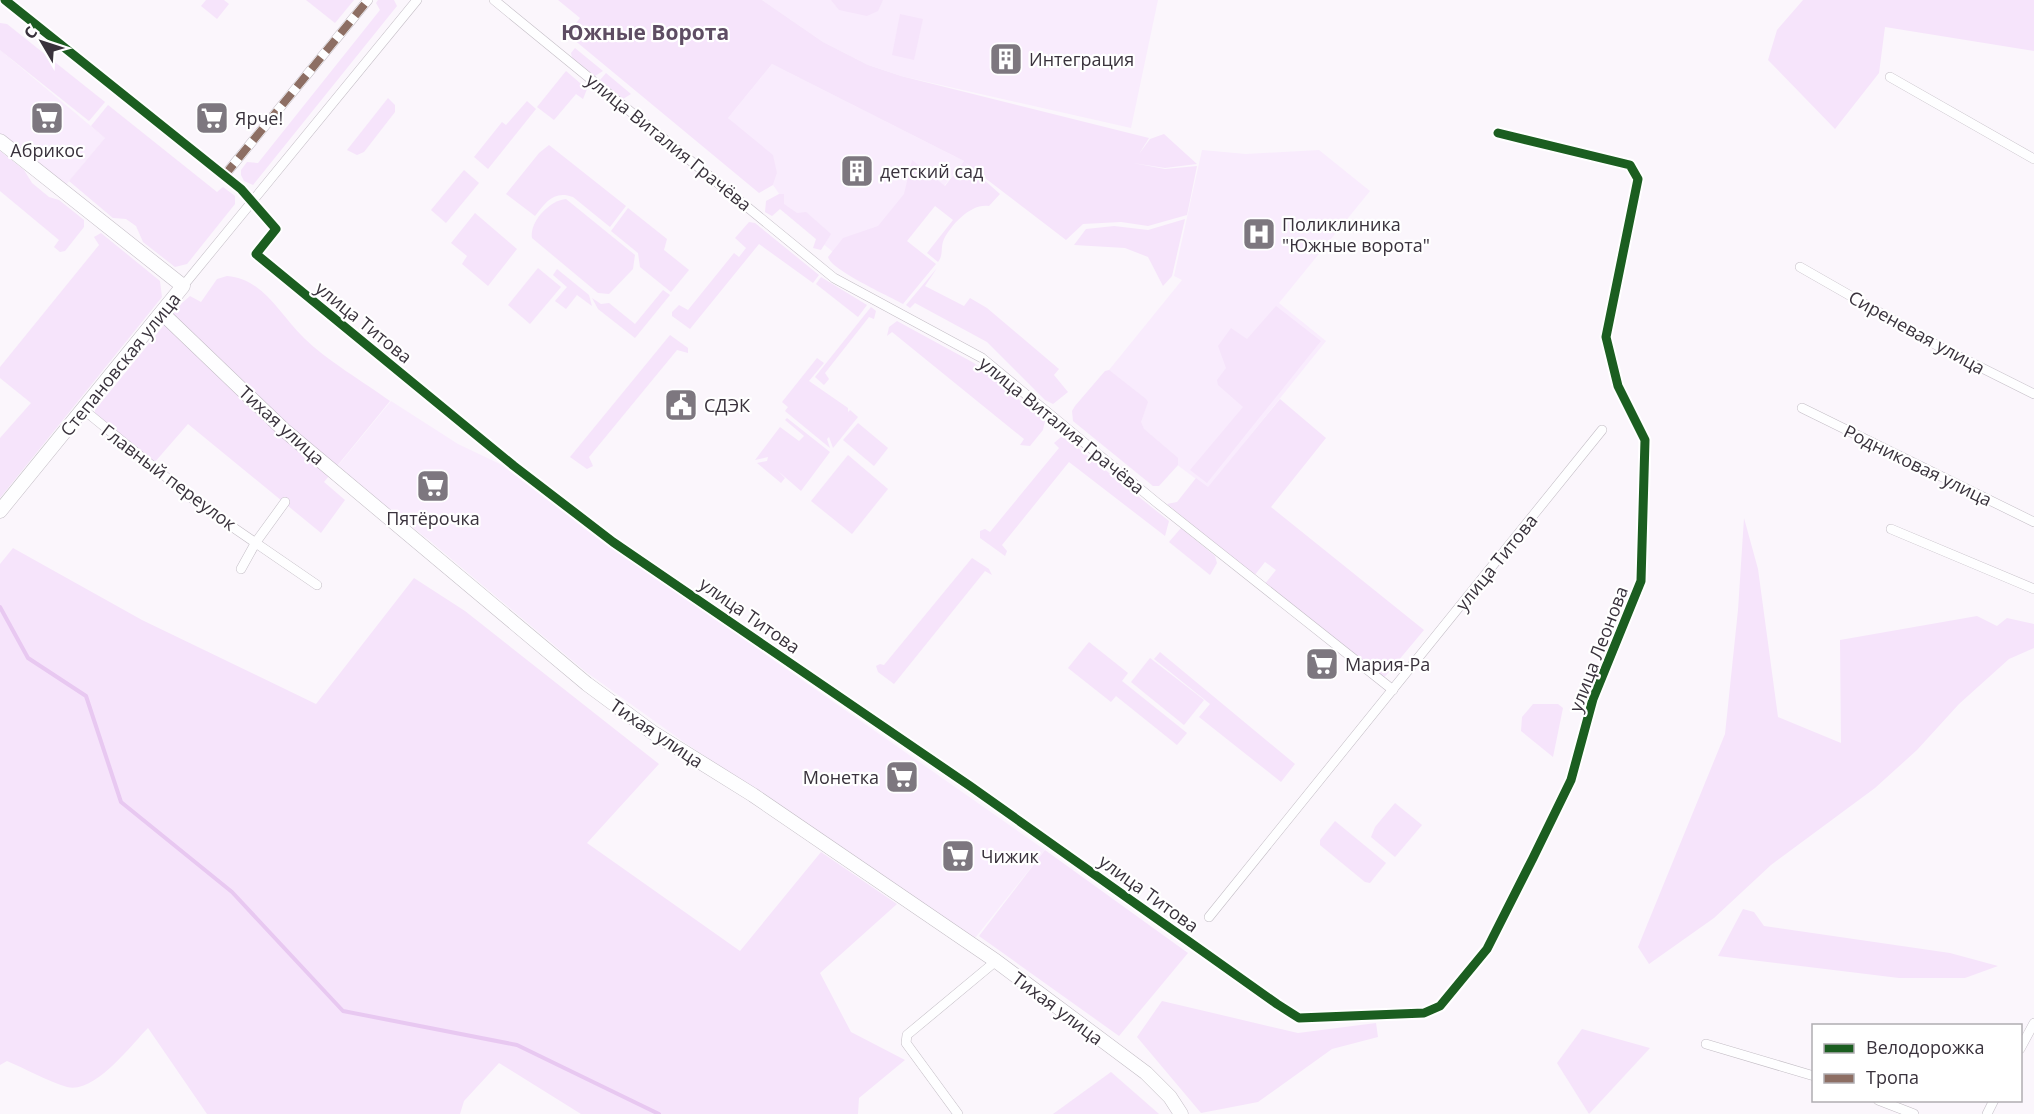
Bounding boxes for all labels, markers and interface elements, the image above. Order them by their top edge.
north arrow [12,12,72,72]
district label: Южные Ворота [561,18,729,46]
text: С [19,22,42,43]
building icon: Интеграция [988,41,1024,77]
place label: Интеграция [1029,47,1134,71]
street label: улица Виталия Грачёва [581,68,757,216]
supermarket icon: Абрикос [29,100,65,136]
supermarket icon: Ярче! [194,100,230,136]
place label: Ярче! [235,106,283,130]
place label: Абрикос [10,138,84,162]
building icon: детский сад [839,153,875,189]
place label: детский сад [880,159,983,183]
place label: Поликлиника "Южные ворота" [1282,212,1430,257]
hospital icon: Поликлиника "Южные ворота" [1241,216,1277,252]
street label: улица Титова [311,276,417,368]
street label: Сиреневая улица [1845,285,1989,379]
street label: Степановская улица [55,287,185,441]
street label: улица Виталия Грачёва [974,351,1150,499]
street label: Тихая улица [234,380,330,470]
public building icon: СДЭК [663,387,699,423]
place label: СДЭК [704,393,750,417]
street label: Главный переулок [97,418,242,536]
street label: Родниковая улица [1840,419,1996,511]
supermarket icon: Пятёрочка [415,468,451,504]
place label: Пятёрочка [386,506,480,530]
street label: улица Титова [1450,509,1542,615]
street label: улица Титова [695,571,805,659]
street label: улица Леонова [1563,583,1633,715]
supermarket icon: Мария-Ра [1304,646,1340,682]
place label: Мария-Ра [1345,652,1430,676]
street label: Тихая улица [606,693,708,773]
supermarket icon: Монетка [884,759,920,795]
place label: Монетка [803,765,879,789]
supermarket icon: Чижик [940,838,976,874]
place label: Чижик [981,844,1040,868]
street label: улица Титова [1094,849,1204,937]
street label: Тихая улица [1008,966,1108,1050]
legend [1812,1024,2022,1102]
text: Велодорожка [1866,1035,1984,1059]
text: Тропа [1866,1065,1919,1089]

